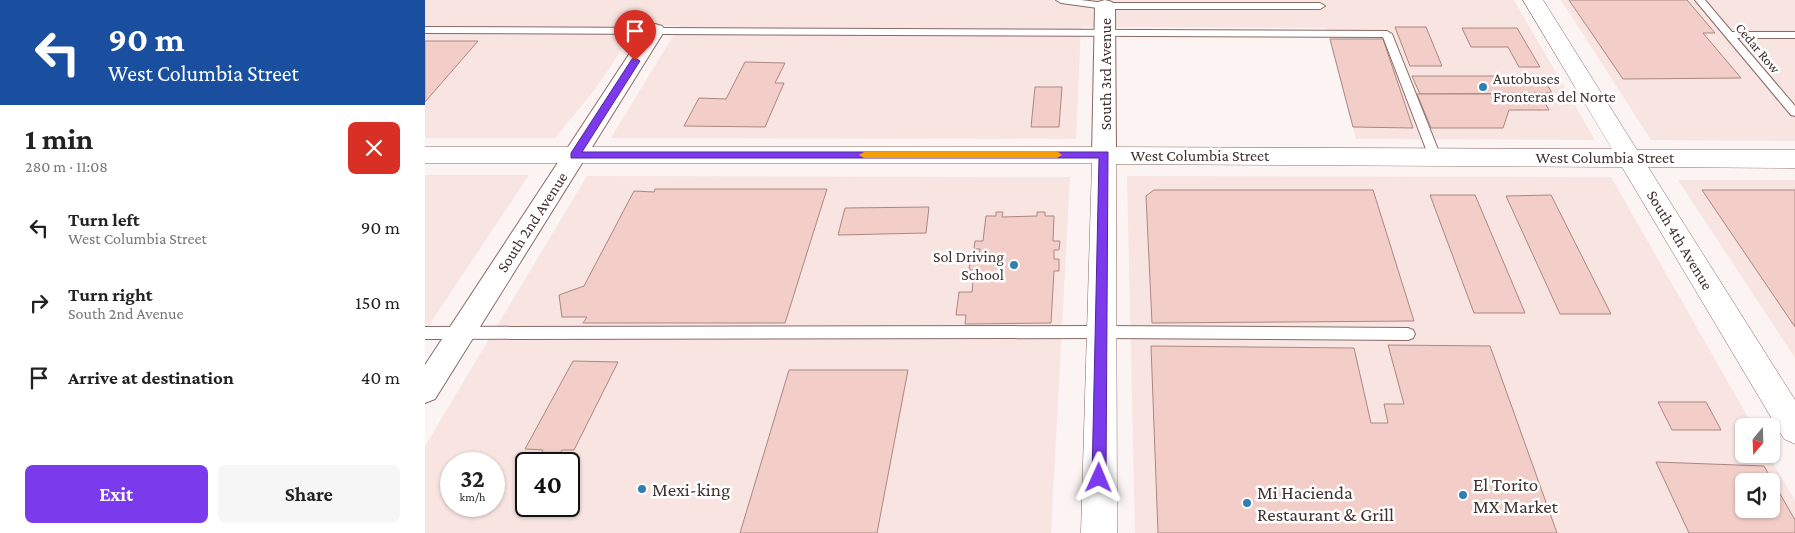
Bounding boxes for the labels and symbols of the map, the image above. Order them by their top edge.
pin [614,10,656,61]
street label: South 3rd Avenue [1097,18,1114,130]
street label: Cedar Row [1732,20,1784,77]
place label: Autobuses Fronteras del Norte [1493,70,1616,105]
marker: Autobuses Fronteras del Norte [1477,81,1489,93]
street label: West Columbia Street [1131,147,1270,164]
street label: West Columbia Street [1536,149,1675,166]
street label: South 2nd Avenue [493,169,571,275]
street label: South 4th Avenue [1644,187,1716,293]
place label: Sol Driving School [933,248,1004,283]
marker: Sol Driving School [1008,259,1020,271]
north arrow [1735,418,1780,462]
position arrow [1072,451,1124,503]
speed limit sign: 40 [515,452,580,517]
place label: El Torito MX Market [1473,474,1559,517]
place label: Mexi-king [652,479,730,500]
place label: Mi Hacienda Restaurant & Grill [1257,482,1394,525]
marker: Mexi-king [636,483,648,495]
marker: El Torito MX Market [1457,489,1469,501]
marker: Mi Hacienda Restaurant & Grill [1241,497,1253,509]

